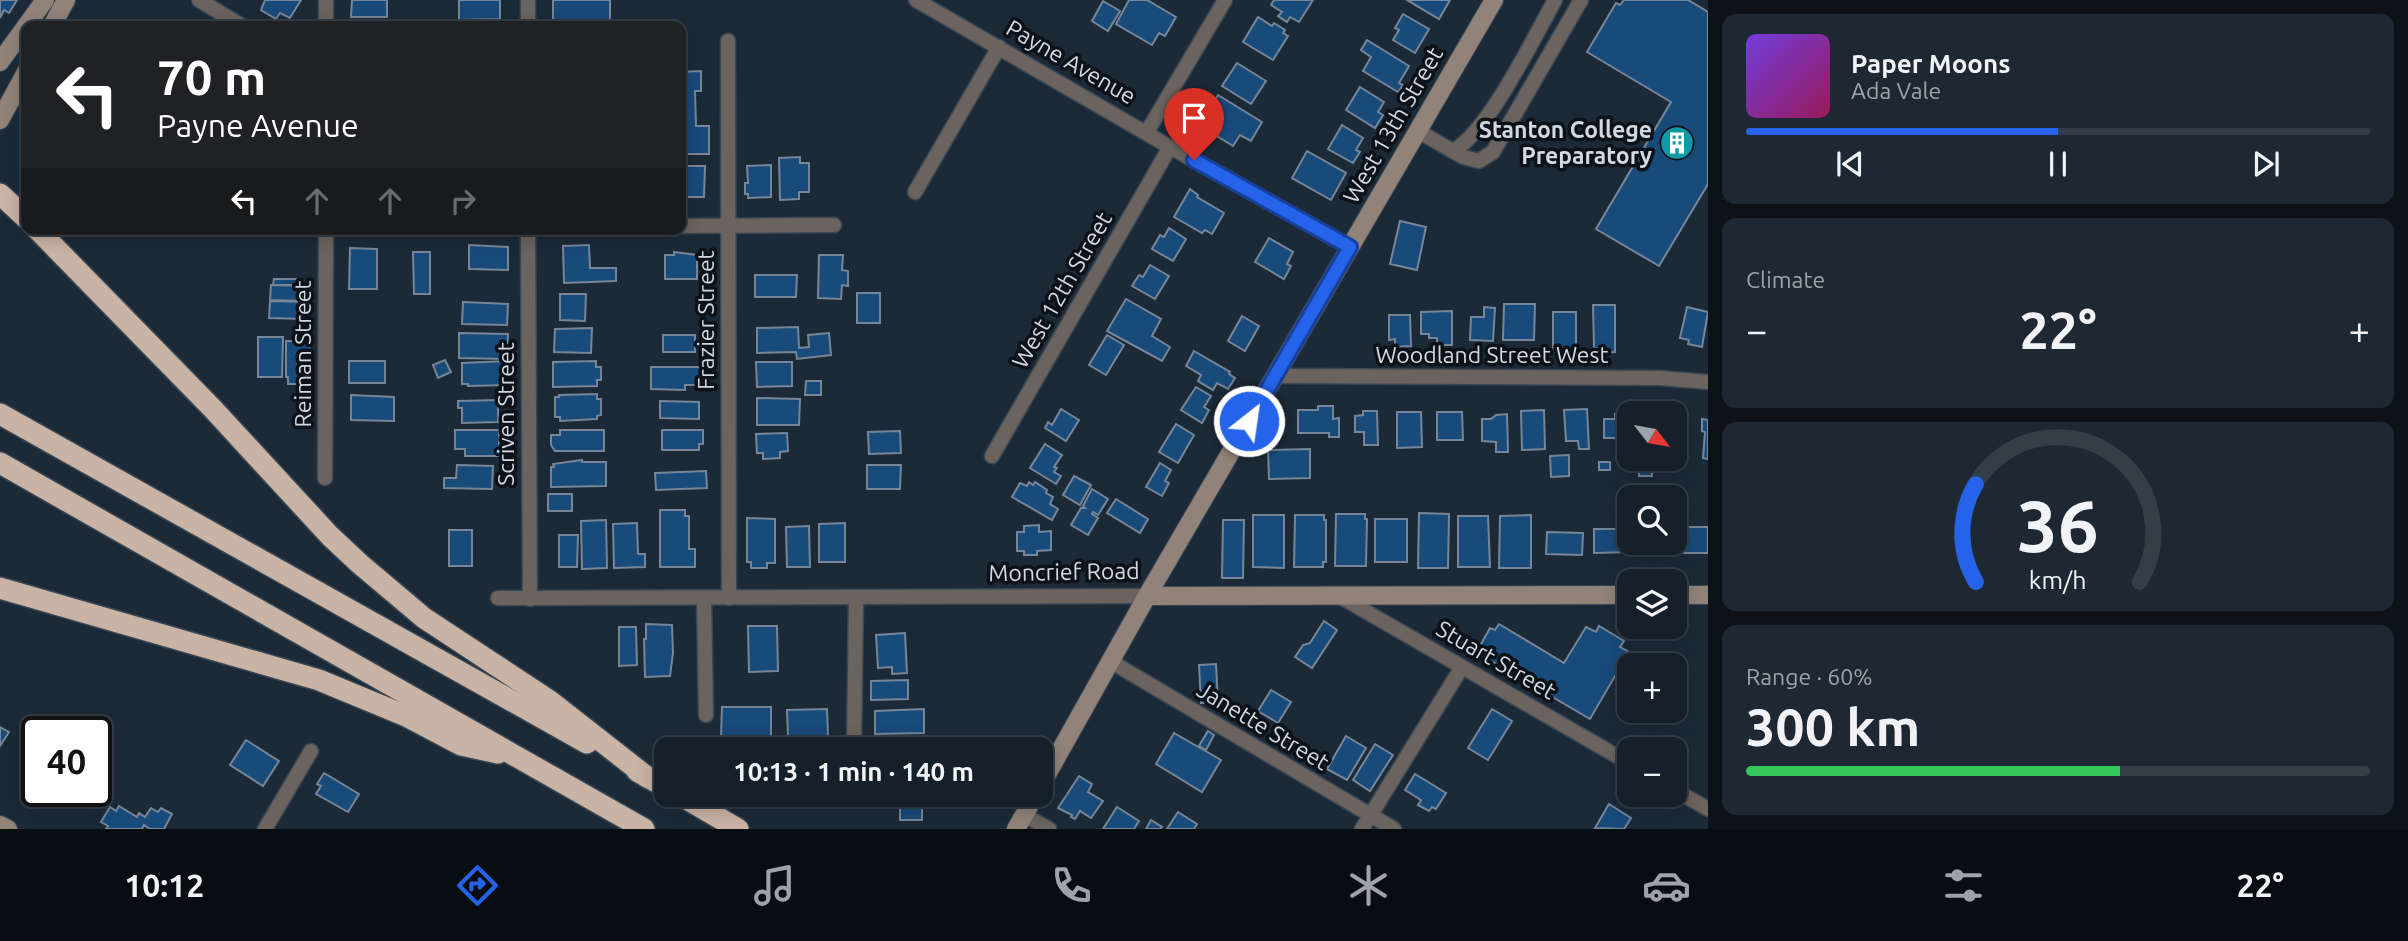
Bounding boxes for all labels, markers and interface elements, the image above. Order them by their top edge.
street label: Payne Avenue [1002,14,1140,109]
street label: West 13th Street [1338,42,1447,207]
icon: left [42,49,133,140]
text: 70 m [157,49,266,104]
text: Paper Moons [1851,49,2010,78]
text: Ada Vale [1851,78,1941,103]
pin [1164,88,1224,160]
icon: arrive [1175,99,1213,137]
text: Payne Avenue [157,107,359,143]
place label: Stanton College Preparatory [1479,117,1652,168]
building icon: Stanton College Preparatory [1658,124,1696,162]
icon: previous [1831,145,1869,183]
icon: pause [2039,145,2077,183]
icon: next [2247,145,2285,183]
icon: left [225,182,263,220]
icon: ahead [298,182,336,220]
icon: ahead [371,182,409,220]
icon: right [444,182,482,220]
street label: West 12th Street [1007,207,1116,372]
street label: Frazier Street [693,250,718,390]
text: Climate [1746,267,1825,292]
street label: Reiman Street [290,281,315,427]
text: 22° [2019,301,2097,359]
text: − [1746,309,1767,351]
text: + [2349,309,2370,351]
street label: Scriven Street [493,342,518,486]
street label: Woodland Street West [1375,342,1609,367]
position arrow [1212,384,1286,458]
north arrow [1617,401,1687,471]
map controls [1617,401,1687,807]
button: search [1617,485,1687,555]
text: 36 [2017,485,2099,567]
street label: Moncrief Road [988,558,1140,585]
text: km/h [2029,566,2087,594]
button: layers [1617,569,1687,639]
street label: Stuart Street [1432,615,1560,704]
button: + [1617,653,1687,723]
text: Range · 60% [1746,664,1873,689]
street label: Janette Street [1193,676,1334,775]
text: 300 km [1746,698,1920,756]
speed limit sign: 40 [21,716,112,807]
button: − [1617,737,1687,807]
text: 10:13 · 1 min · 140 m [733,757,974,786]
icon: directions [453,861,502,910]
icon: music [750,861,799,910]
icon: phone [1047,861,1096,910]
icon: climate [1344,861,1393,910]
icon: car [1642,861,1691,910]
icon: filters [1939,861,1988,910]
text: 10:12 [124,867,204,903]
text: 22° [2236,867,2284,903]

